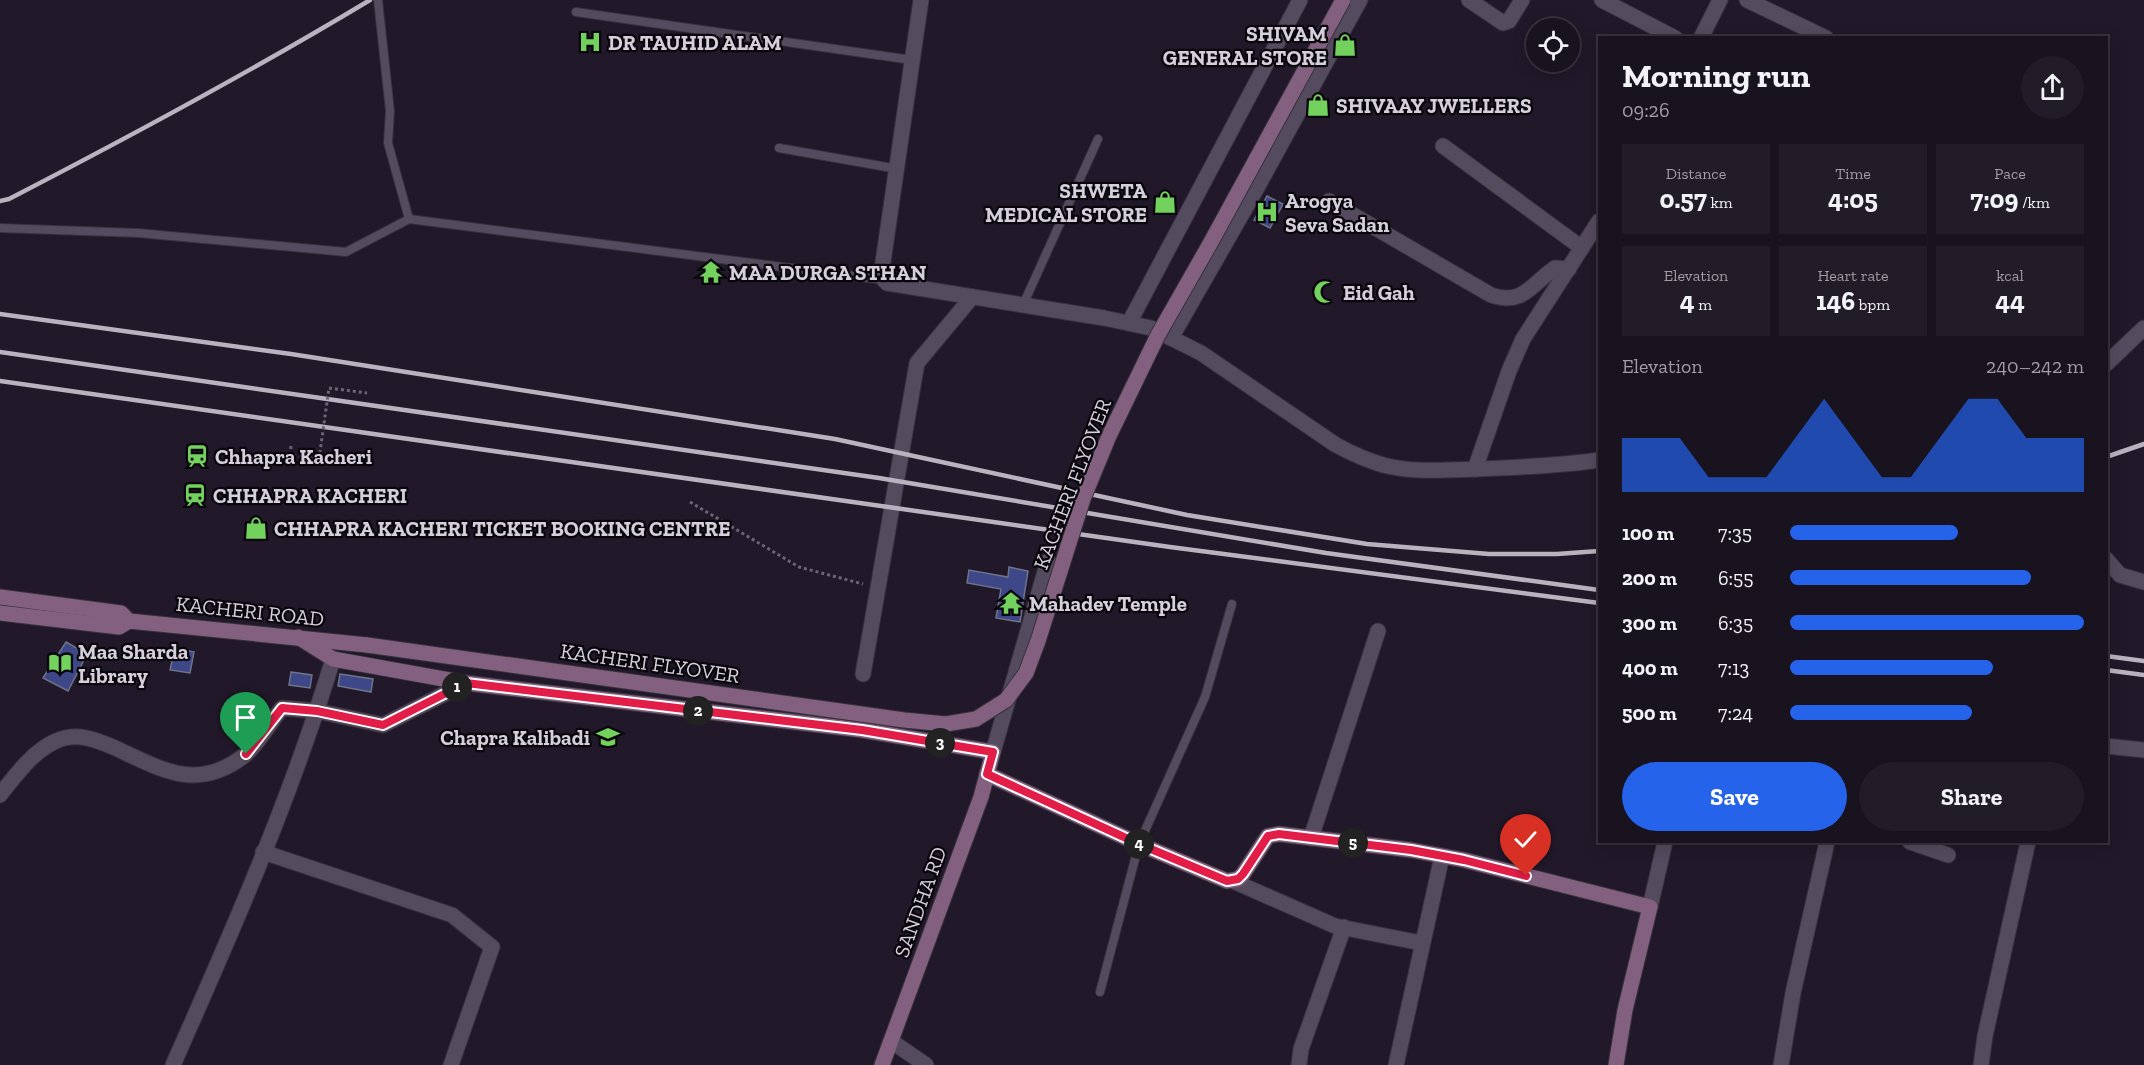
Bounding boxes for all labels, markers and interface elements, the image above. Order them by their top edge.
map controls [1526,18,1580,72]
button: locate [1526,18,1580,72]
place label: SHIVAM GENERAL STORE [1163,21,1327,70]
hospital icon: DR TAUHID ALAM [577,29,603,55]
place label: DR TAUHID ALAM [608,30,782,55]
shop icon: SHIVAM GENERAL STORE [1332,32,1358,58]
text: Morning run [1622,56,1810,95]
button: share [2021,56,2084,119]
shop icon: SHIVAAY JWELLERS [1305,92,1331,118]
place label: SHIVAAY JWELLERS [1336,93,1532,118]
text: 09:26 [1622,98,1670,122]
text: Distance [1666,164,1726,183]
text: Time [1835,164,1871,183]
text: Pace [1994,164,2026,183]
place label: SHWETA MEDICAL STORE [985,178,1148,227]
text: 0.57 [1659,183,1707,215]
text: 4:05 [1828,183,1878,215]
text: 7:09 [1970,183,2019,215]
place label: Arogya Seva Sadan [1285,188,1390,237]
shop icon: SHWETA MEDICAL STORE [1152,189,1178,215]
text: km [1707,193,1733,212]
text: /km [2019,193,2050,212]
hospital icon: Arogya Seva Sadan [1254,199,1280,225]
temple icon: MAA DURGA STHAN [698,259,724,285]
place label: MAA DURGA STHAN [729,260,926,285]
text: Elevation [1664,266,1728,285]
text: Heart rate [1817,266,1889,285]
text: kcal [1996,266,2024,285]
mosque icon: Eid Gah [1312,279,1338,305]
place label: Eid Gah [1343,280,1415,305]
text: 4 [1680,285,1695,317]
text: 146 [1816,285,1855,317]
text: 44 [1995,285,2025,317]
text: m [1695,295,1712,314]
text: bpm [1855,295,1890,314]
text: Elevation [1622,354,1703,378]
text: 240–242 m [1986,354,2084,378]
street label: KACHERI FLYOVER [1028,395,1116,573]
station icon: Chhapra Kacheri [184,443,210,469]
place label: Chhapra Kacheri [215,444,372,469]
station icon: CHHAPRA KACHERI [182,482,208,508]
place label: CHHAPRA KACHERI [213,483,407,508]
shop icon: CHHAPRA KACHERI TICKET BOOKING CENTRE [243,515,269,541]
place label: CHHAPRA KACHERI TICKET BOOKING CENTRE [274,516,730,541]
text: 100 m [1622,521,1674,545]
text: 7:35 [1718,521,1752,545]
text: 200 m [1622,566,1677,590]
text: 6:55 [1718,566,1754,590]
temple icon: Mahadev Temple [998,590,1024,616]
street label: KACHERI ROAD [175,591,325,631]
place label: Mahadev Temple [1029,591,1187,616]
text: 300 m [1622,611,1677,635]
text: 6:35 [1718,611,1753,635]
street label: KACHERI FLYOVER [559,638,741,688]
place label: Maa Sharda Library [78,639,189,688]
library icon: Maa Sharda Library [47,650,73,676]
text: 400 m [1622,656,1678,680]
text: 7:13 [1718,656,1749,680]
pin: 1 [442,672,472,702]
text: 1 [454,677,460,696]
pin [220,692,271,754]
pin: 2 [683,696,713,726]
icon: arrive [229,701,262,734]
text: 2 [694,701,702,720]
text: 500 m [1622,701,1677,725]
text: 7:24 [1718,701,1753,725]
school or university icon: Chapra Kalibadi [595,724,621,750]
place label: Chapra Kalibadi [440,725,590,750]
pin: 3 [925,728,955,758]
text: 3 [936,733,944,752]
button: Save [1622,762,1847,831]
button: Share [1859,762,2084,831]
pin [1500,814,1551,876]
icon: check [1509,823,1542,856]
pin: 5 [1338,828,1368,858]
pin: 4 [1124,829,1154,859]
text: 5 [1349,833,1357,852]
text: 4 [1134,834,1144,853]
street label: SANDHA RD [888,843,952,961]

